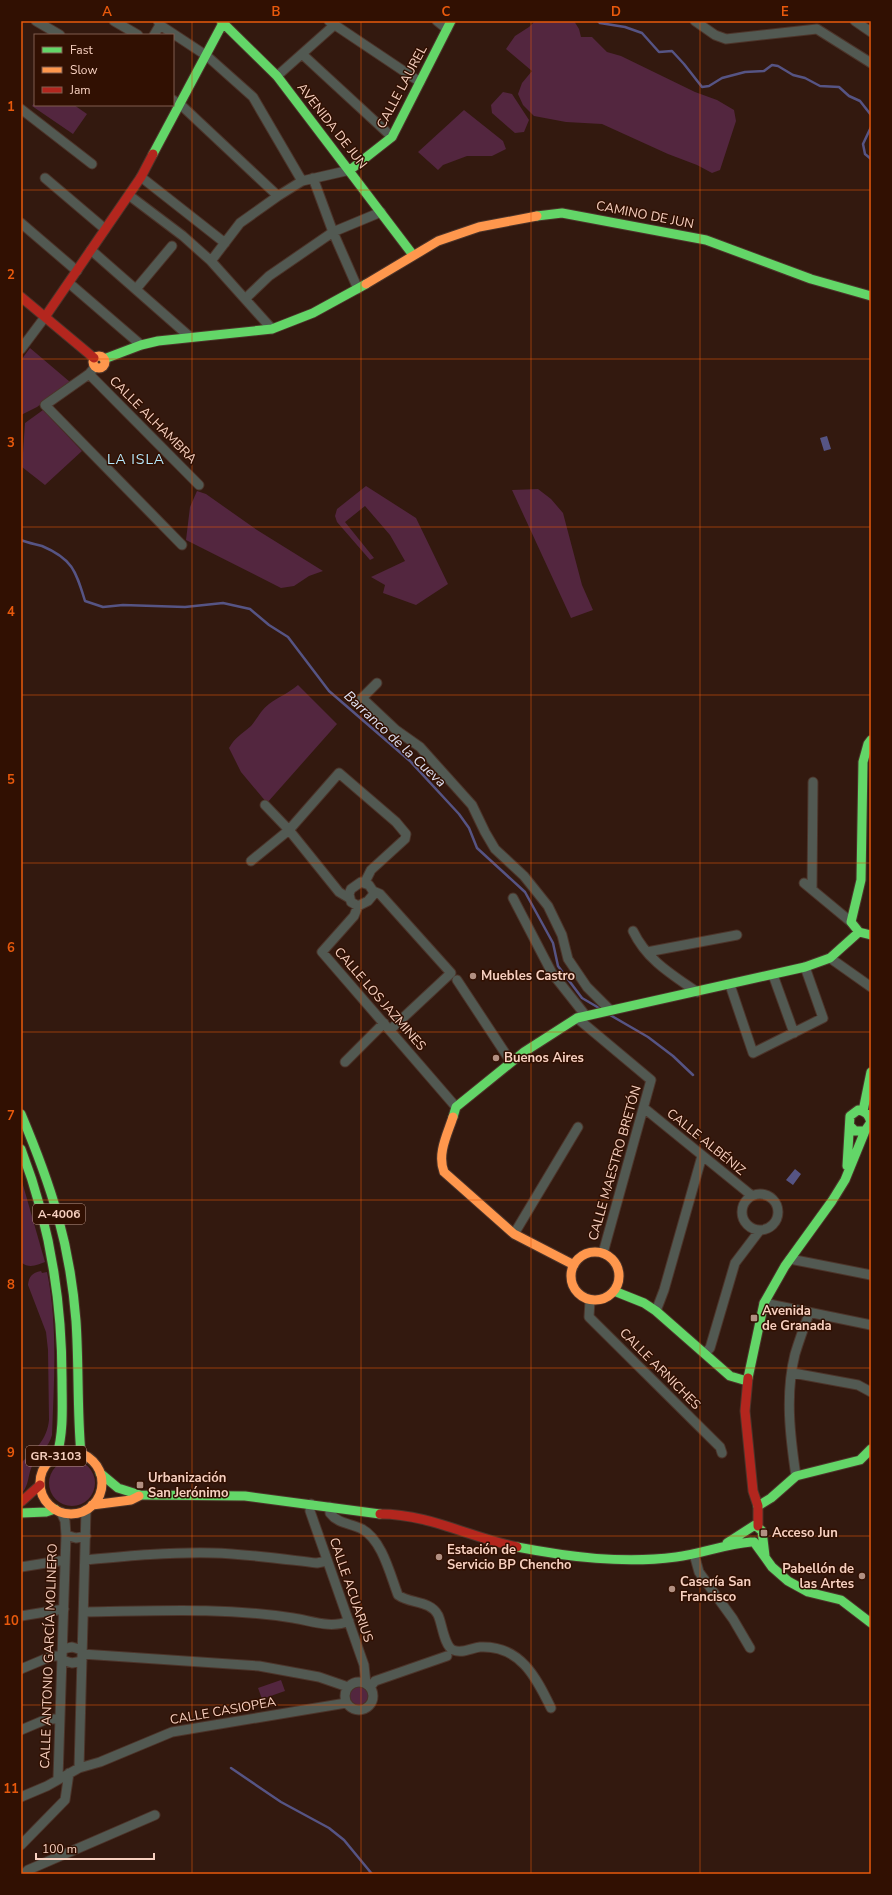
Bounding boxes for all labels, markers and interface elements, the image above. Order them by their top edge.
text: A [102,3,112,21]
text: B [272,3,281,21]
text: C [442,3,451,21]
text: D [611,3,621,21]
text: E [781,3,789,21]
legend [34,34,174,106]
text: Fast [70,42,93,58]
street label: CALLE LAUREL [372,42,432,132]
text: Slow [70,62,98,78]
street label: AVENIDA DE JUN [293,79,371,173]
text: Jam [69,82,91,98]
text: 1 [7,98,15,116]
street label: CAMINO DE JUN [595,197,695,233]
text: 2 [7,266,15,284]
street label: CALLE ALHAMBRA [105,372,201,468]
text: 3 [7,434,15,452]
district label: LA ISLA [107,450,165,469]
text: 4 [7,603,15,621]
water label: Barranco de la Cueva [340,687,450,791]
text: 5 [7,771,15,789]
text: 6 [7,939,15,957]
street label: CALLE LOS JAZMINES [330,943,430,1055]
place label: Muebles Castro [481,967,575,985]
marker: Muebles Castro [468,971,478,981]
place label: Buenos Aires [504,1049,584,1067]
marker: Buenos Aires [491,1053,501,1063]
street label: CALLE MAESTRO BRETÓN [583,1083,646,1243]
street label: CALLE ALBÉNIZ [663,1104,750,1180]
text: 7 [7,1107,15,1125]
road number: A-4006 [33,1204,85,1224]
text: 8 [7,1276,15,1294]
place label: Avenida de Granada [762,1302,832,1335]
marker: Avenida de Granada [749,1313,759,1323]
street label: CALLE ARNICHES [615,1324,705,1414]
text: 9 [7,1444,15,1462]
road number: GR-3103 [26,1446,86,1466]
place label: Urbanización San Jerónimo [148,1469,228,1502]
marker: Urbanización San Jerónimo [135,1480,145,1490]
place label: Acceso Jun [772,1524,838,1542]
marker: Acceso Jun [759,1528,769,1538]
street label: CALLE ACUARIUS [325,1535,377,1645]
place label: Estación de Servicio BP Chencho [447,1541,572,1574]
street label: CALLE ANTONIO GARCÍA MOLINERO [35,1543,62,1769]
marker: Estación de Servicio BP Chencho [434,1552,444,1562]
place label: Pabellón de las Artes [782,1560,854,1593]
marker: Pabellón de las Artes [857,1571,867,1581]
place label: Casería San Francisco [680,1573,751,1606]
marker: Casería San Francisco [667,1584,677,1594]
text: 10 [3,1612,19,1630]
street label: CALLE CASIOPEA [169,1693,278,1729]
text: 11 [3,1780,19,1798]
scale bar [36,1835,154,1861]
text: 100 m [42,1841,77,1857]

